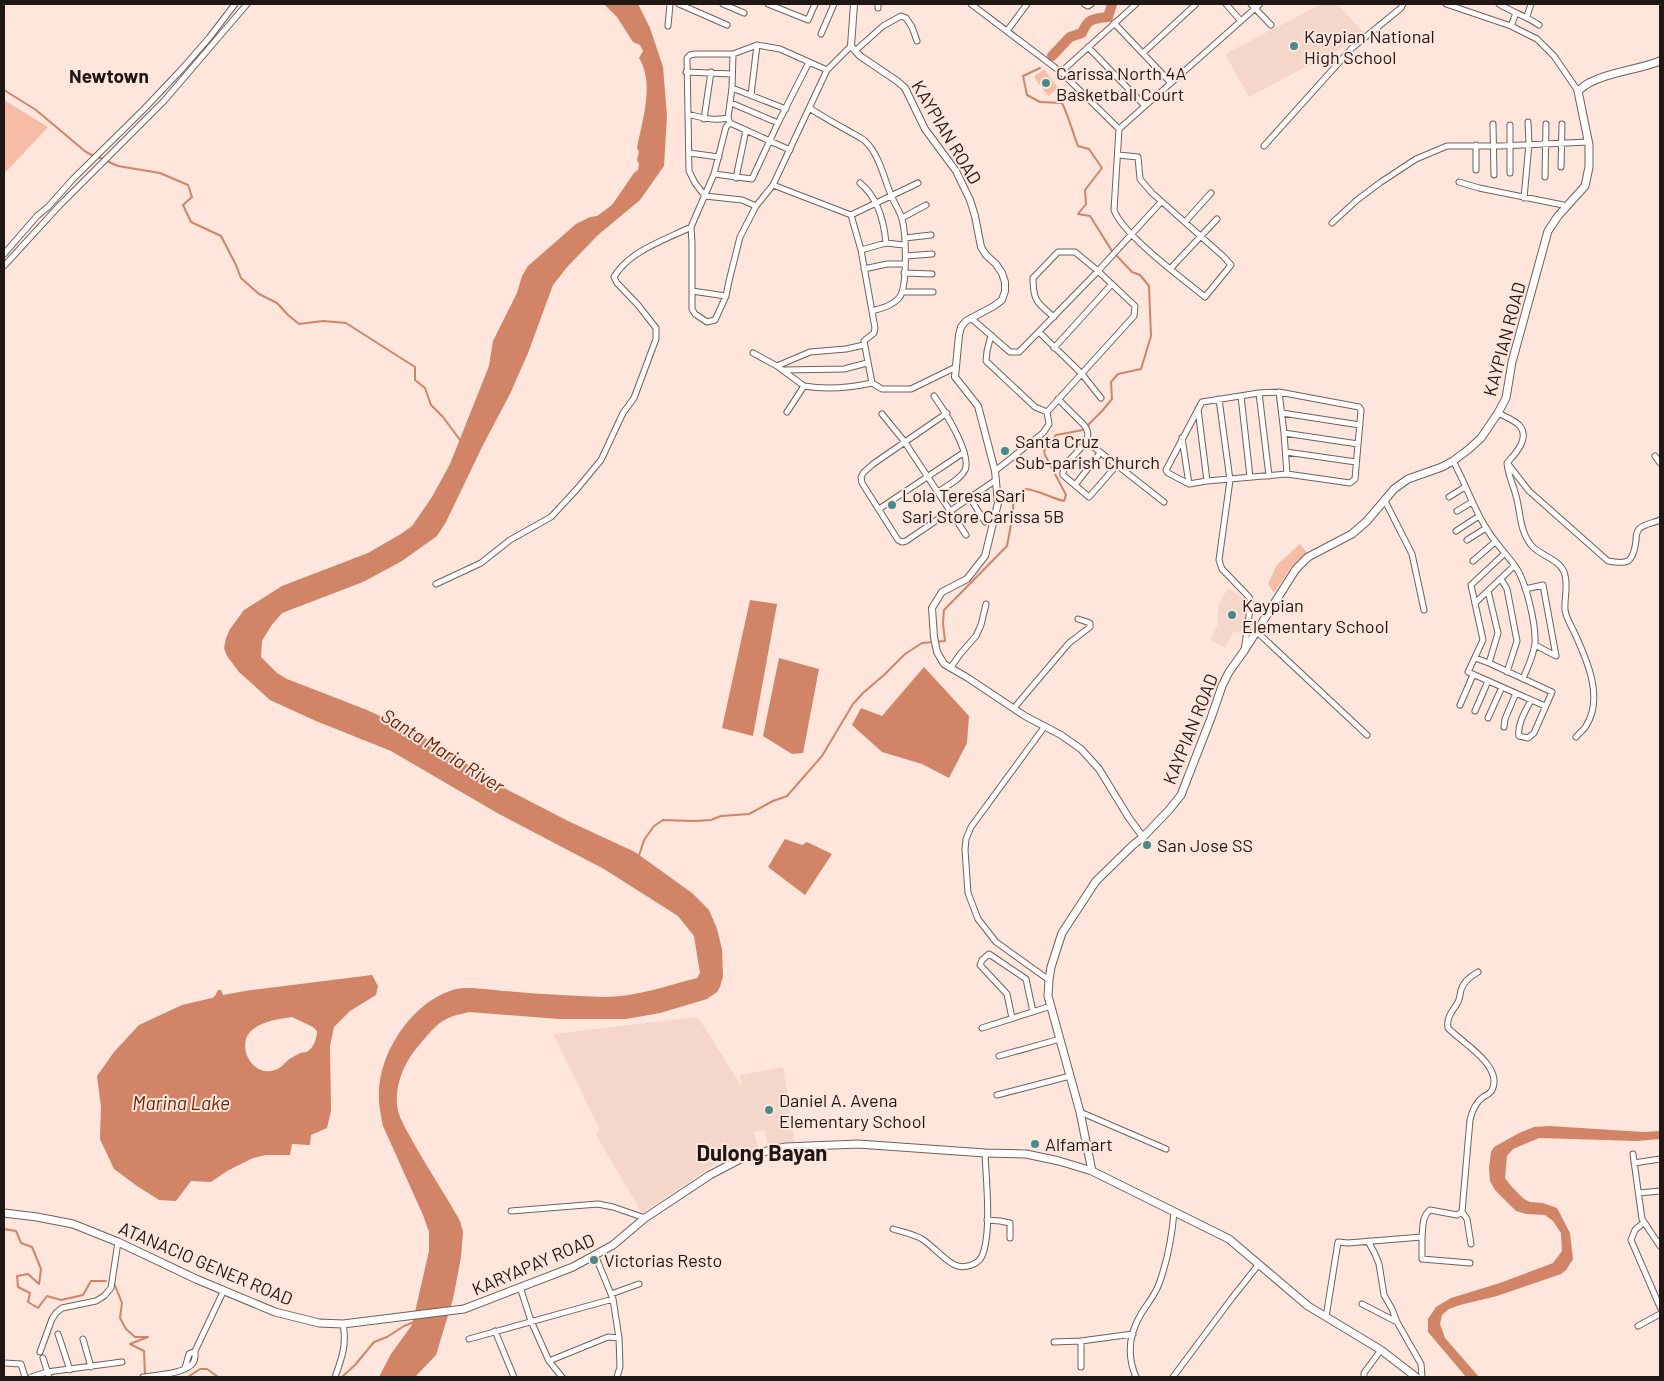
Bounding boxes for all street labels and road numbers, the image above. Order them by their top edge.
street label: KAYPIAN ROAD [907,76,987,188]
street label: KAYPIAN ROAD [1478,279,1530,399]
street label: KAYPIAN ROAD [1158,670,1222,788]
street label: ATANACIO GENER ROAD [116,1216,296,1310]
street label: KARYAPAY ROAD [468,1228,598,1300]

